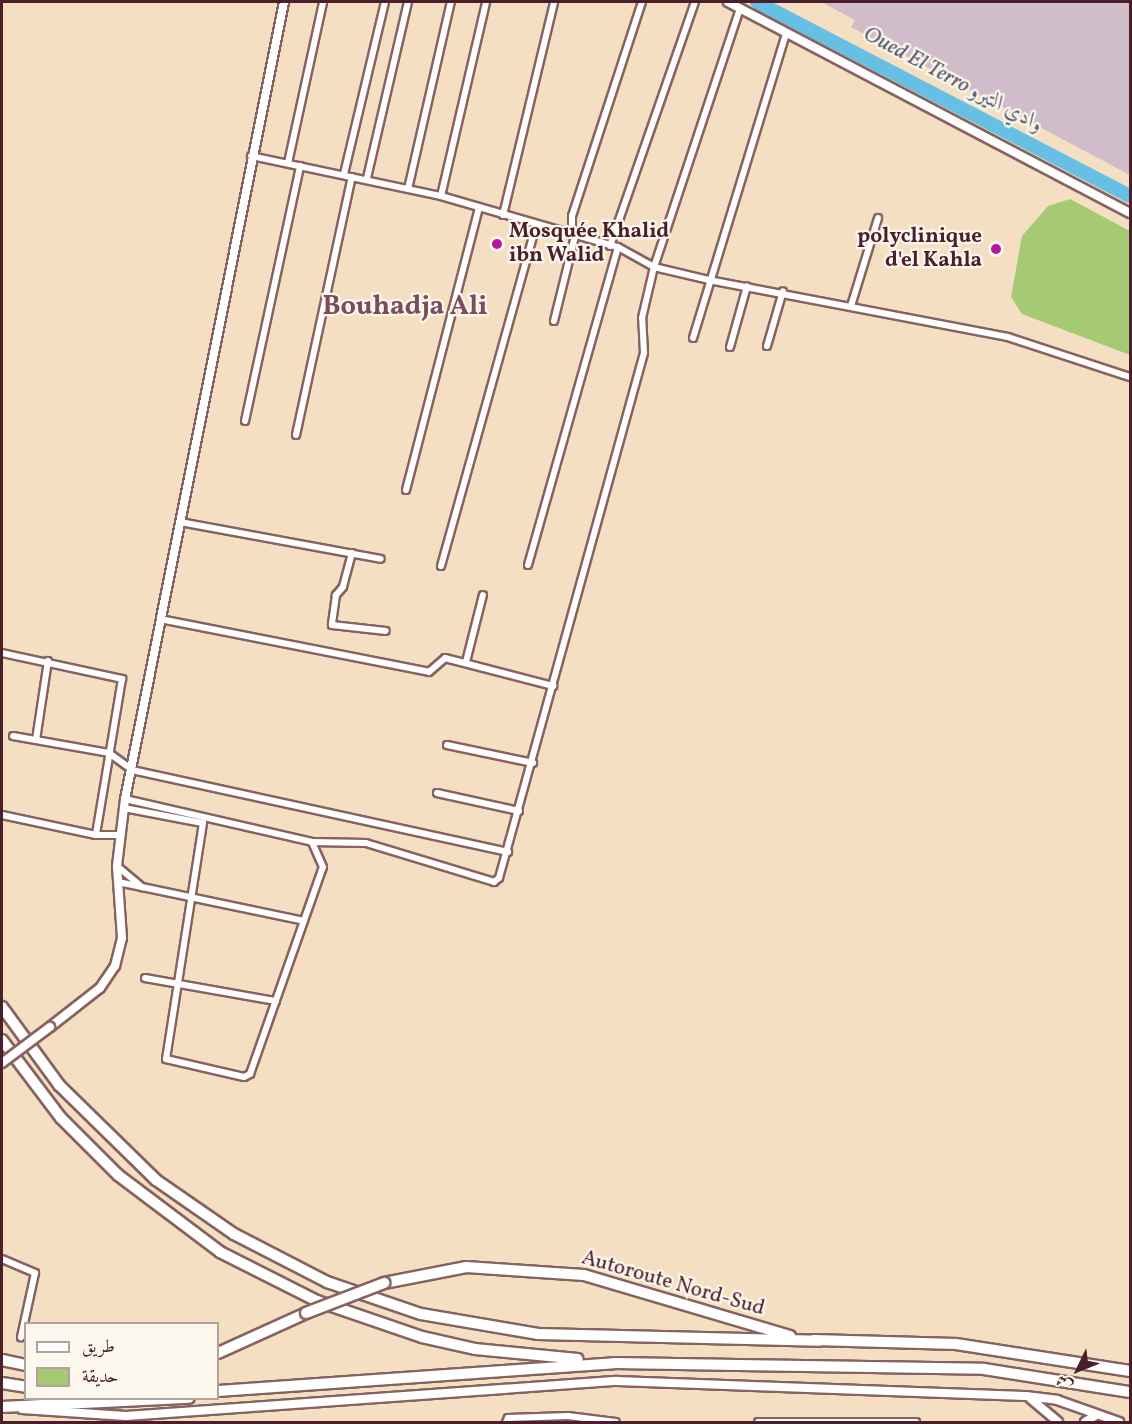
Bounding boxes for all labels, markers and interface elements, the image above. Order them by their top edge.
water label: Oued El Terro وادي التيرو [858,21,1048,139]
place label: Mosquée Khalid ibn Walid [509,219,669,269]
place label: polyclinique d'el Kahla [857,224,982,274]
marker: Mosquée Khalid ibn Walid [490,237,504,251]
marker: polyclinique d'el Kahla [987,240,1005,258]
district label: Bouhadja Ali [322,292,488,324]
street label: Autoroute Nord-Sud [579,1246,767,1322]
legend [24,1322,219,1400]
text: طريق [82,1335,115,1360]
north arrow [1048,1340,1108,1400]
text: حديقة [82,1365,118,1390]
text: ش [1051,1369,1078,1396]

